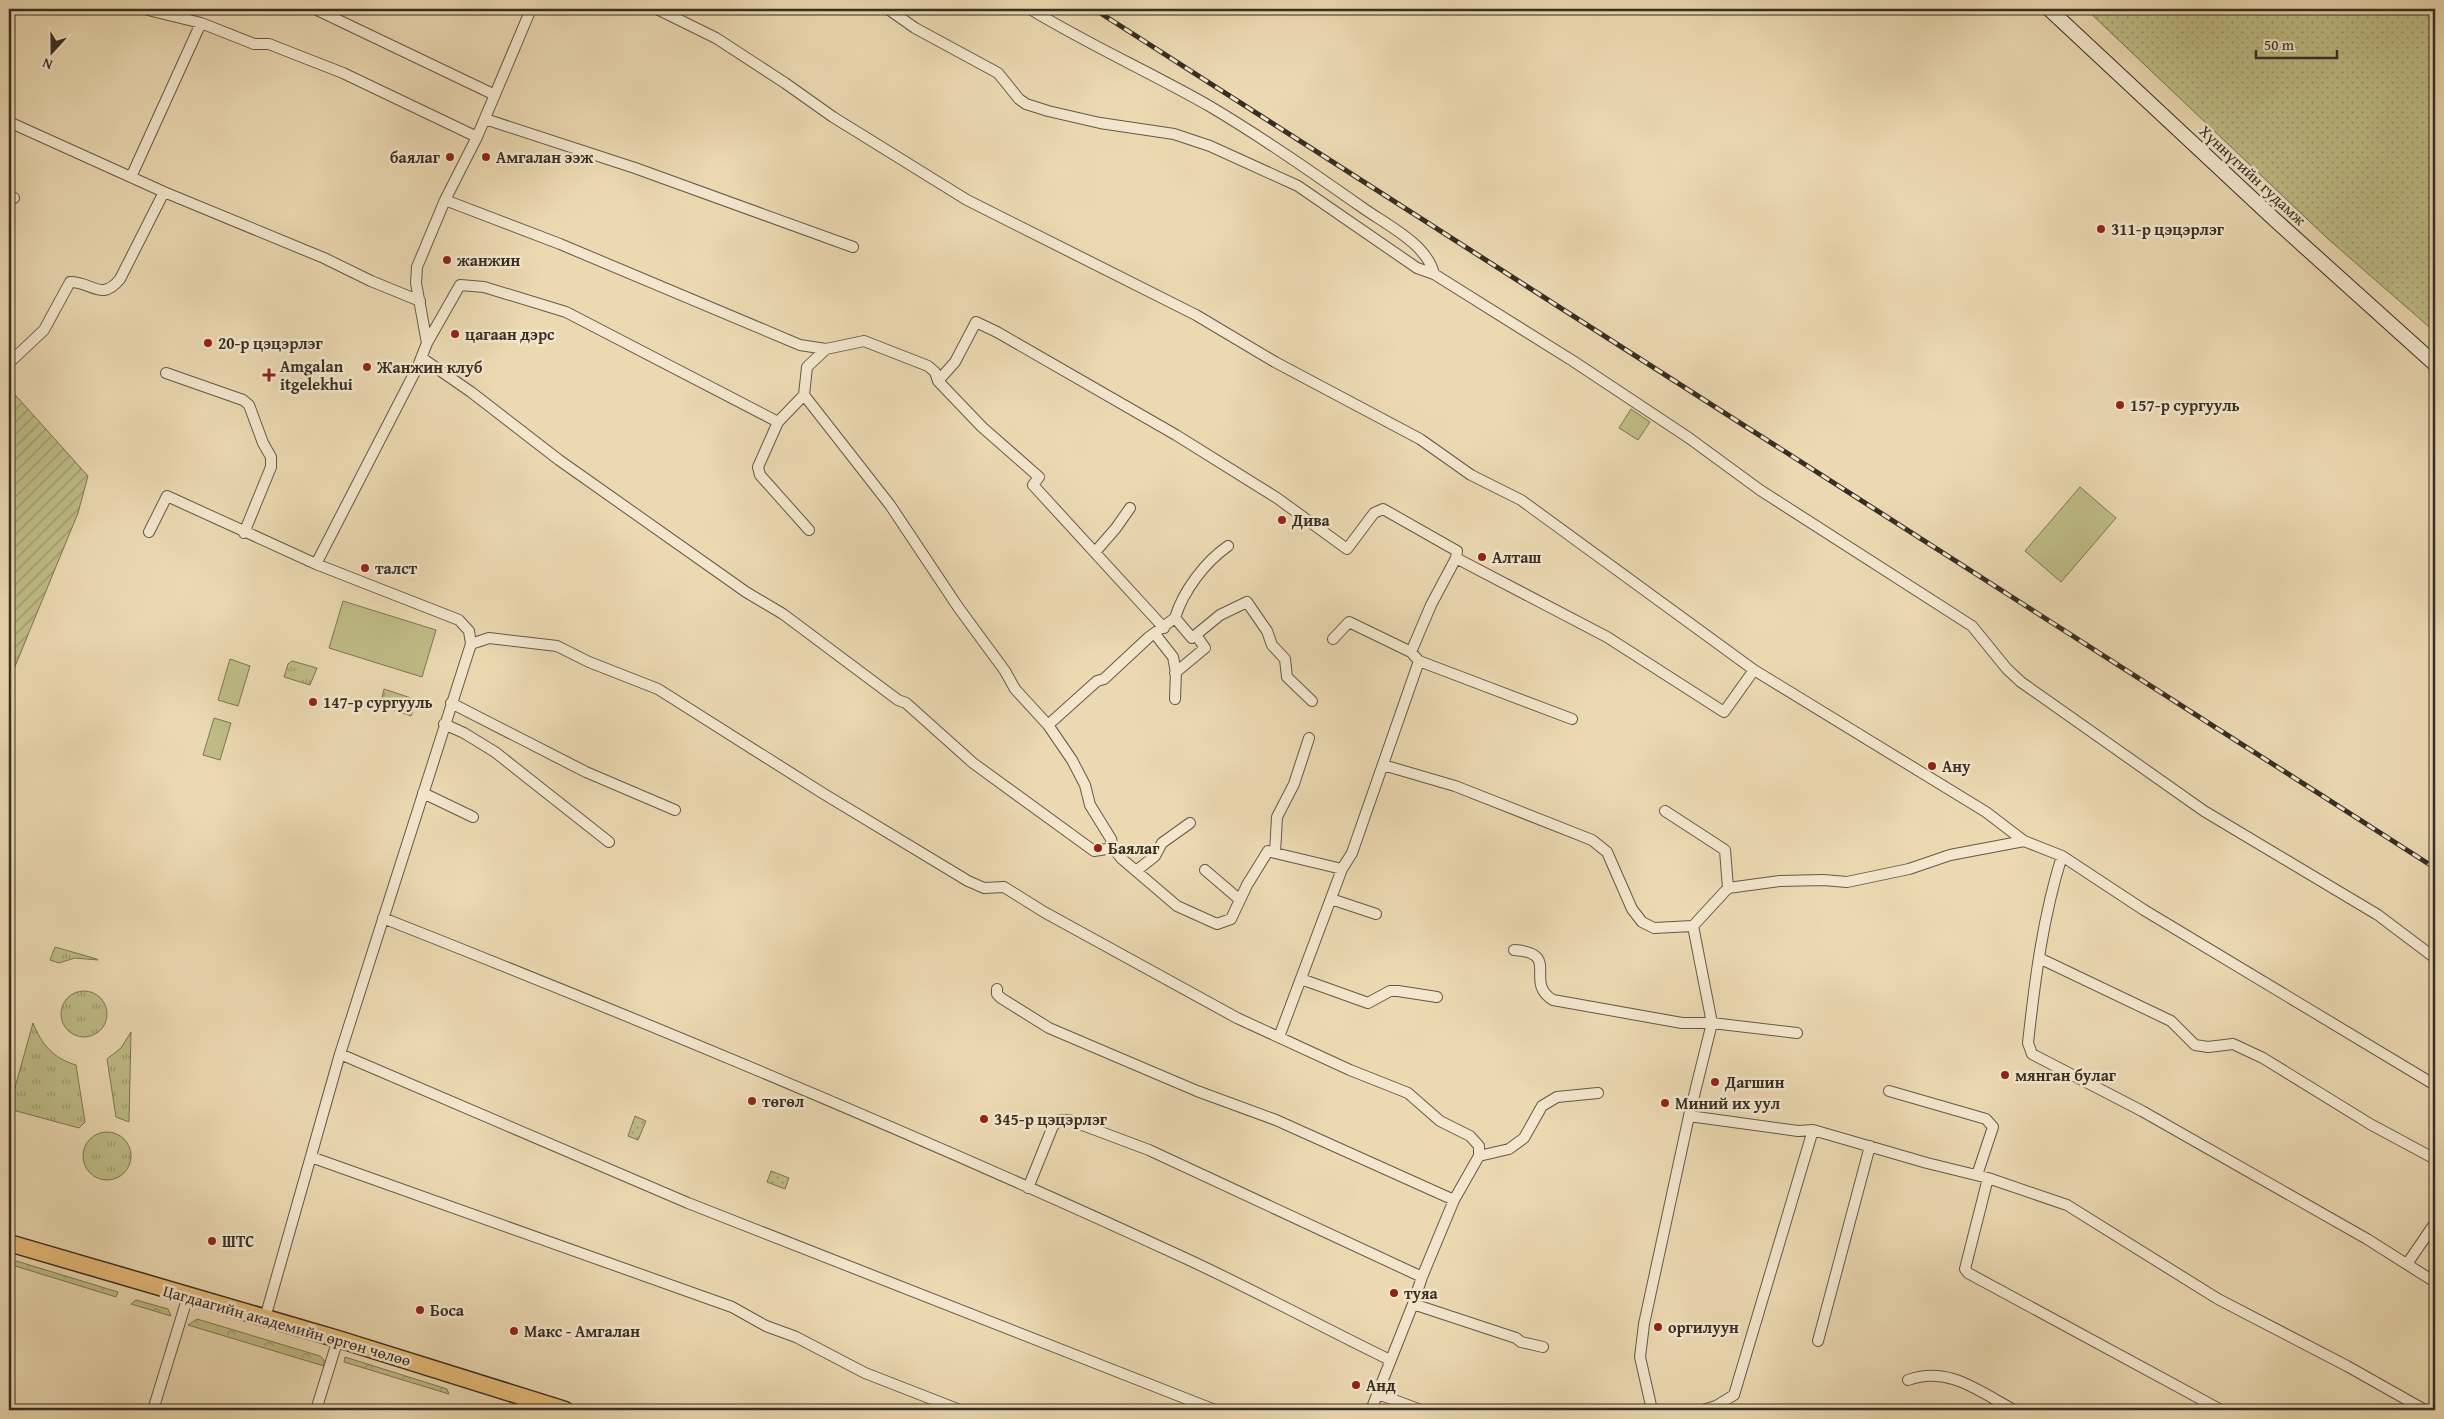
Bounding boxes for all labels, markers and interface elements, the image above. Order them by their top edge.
north arrow [28,28,78,78]
scale bar [2256,28,2338,60]
text: 50 m [2264,34,2295,55]
text: N [39,53,55,75]
street label: Хүннүгийн гудамж [2194,119,2312,231]
place label: баялаг [390,145,441,169]
place label: Амгалан ээж [496,145,593,169]
marker: баялаг [444,151,456,163]
marker: Амгалан ээж [480,151,492,163]
place label: 311-р цэцэрлэг [2111,217,2225,241]
marker: 311-р цэцэрлэг [2095,223,2107,235]
place label: жанжин [457,248,520,272]
marker: жанжин [441,254,453,266]
place label: цагаан дэрс [465,322,555,346]
marker: цагаан дэрс [449,328,461,340]
place label: 20-р цэцэрлэг [218,331,324,355]
marker: 20-р цэцэрлэг [202,337,214,349]
place label: Amgalan itgelekhui [280,354,353,396]
place label: Жанжин клуб [376,355,483,379]
marker: Жанжин клуб [361,361,373,373]
marker: Amgalan itgelekhui [262,368,276,382]
place label: 157-р сургууль [2130,393,2240,417]
marker: 157-р сургууль [2114,399,2126,411]
place label: Дива [1291,508,1331,532]
marker: Дива [1276,514,1288,526]
place label: Алташ [1492,545,1541,569]
marker: Алташ [1476,551,1488,563]
place label: талст [375,556,418,580]
marker: талст [359,562,371,574]
place label: 147-р сургууль [323,690,433,714]
marker: 147-р сургууль [307,696,319,708]
place label: Ану [1942,754,1971,778]
marker: Ану [1926,760,1938,772]
place label: Баялаг [1108,836,1160,860]
marker: Баялаг [1092,842,1104,854]
place label: мянган булаг [2015,1063,2117,1087]
marker: мянган булаг [1999,1069,2011,1081]
place label: Дагшин [1724,1070,1785,1094]
marker: Дагшин [1709,1076,1721,1088]
place label: төгөл [762,1089,805,1113]
place label: Миний их уул [1675,1091,1781,1115]
marker: төгөл [746,1095,758,1107]
marker: Миний их уул [1659,1097,1671,1109]
place label: 345-р цэцэрлэг [994,1107,1108,1131]
marker: 345-р цэцэрлэг [978,1113,990,1125]
place label: ШТС [222,1229,254,1253]
marker: ШТС [206,1235,218,1247]
street label: Цагдаагийн академийн өргөн чөлөө [160,1278,414,1372]
place label: туяа [1404,1281,1439,1305]
marker: туяа [1388,1287,1400,1299]
place label: Боса [430,1298,465,1322]
marker: Боса [414,1304,426,1316]
place label: оргилуун [1668,1315,1739,1339]
place label: Макс - Амгалан [524,1319,640,1343]
marker: оргилуун [1652,1321,1664,1333]
marker: Макс - Амгалан [508,1325,520,1337]
place label: Анд [1366,1373,1396,1397]
marker: Анд [1350,1379,1362,1391]

